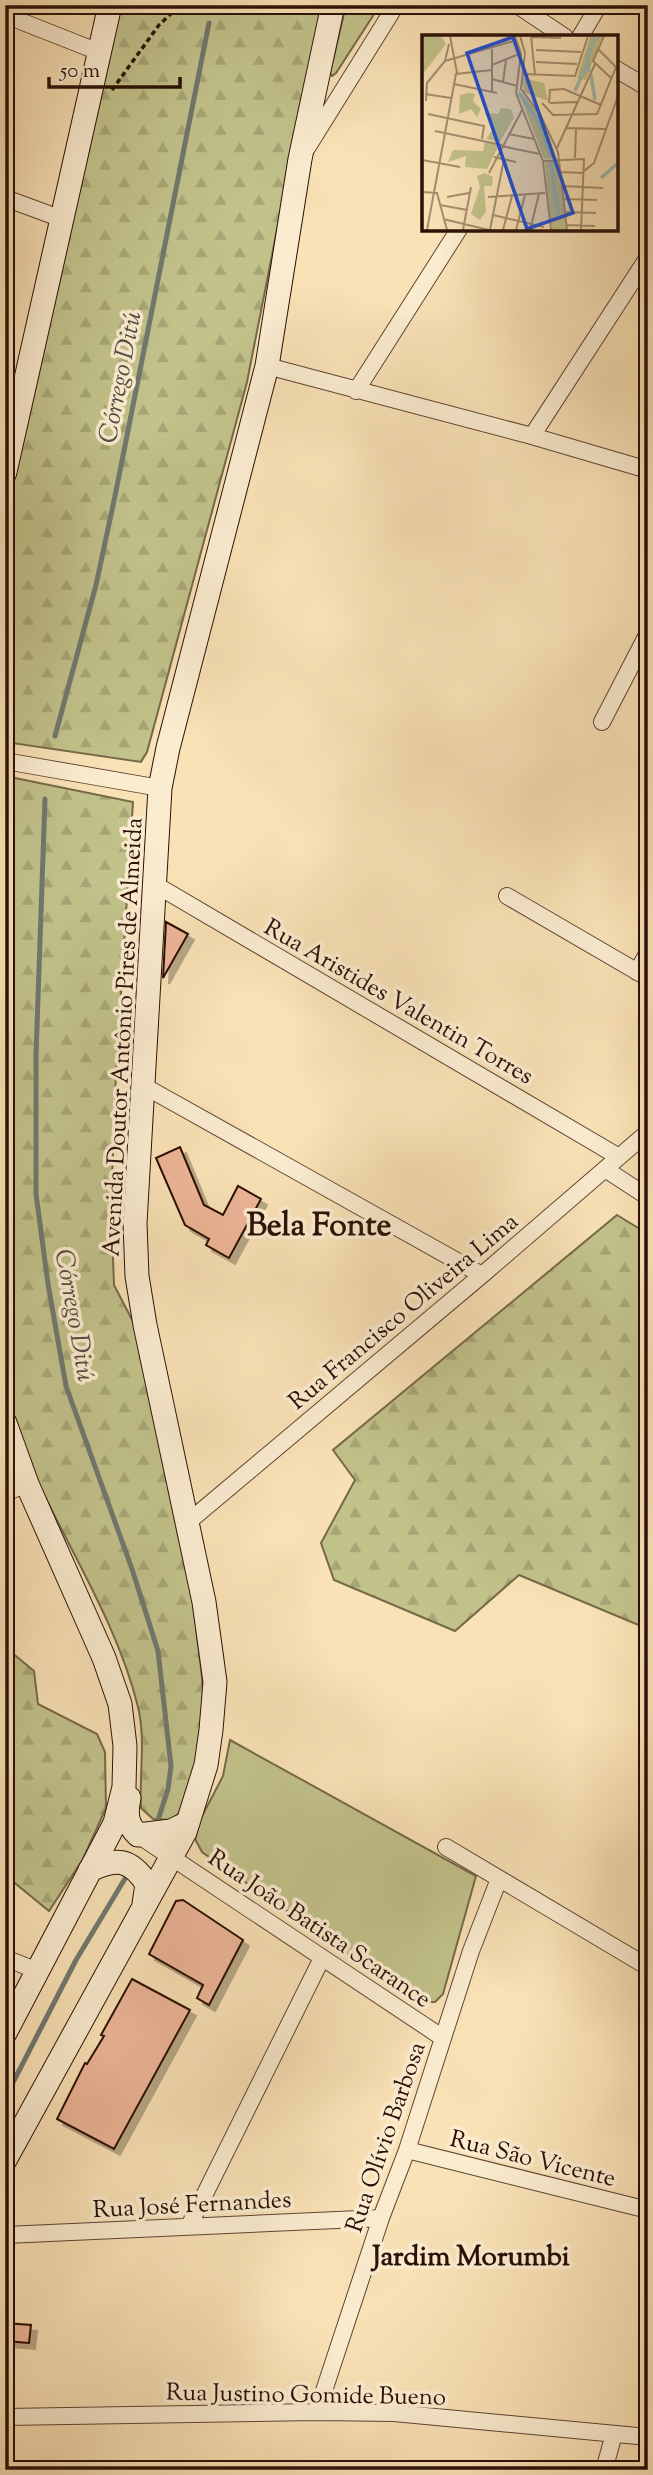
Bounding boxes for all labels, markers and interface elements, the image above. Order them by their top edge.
inset map [422,35,618,231]
scale bar [49,46,180,90]
text: 50 m [59,57,100,87]
water label: Córrego Ditú [91,308,152,447]
street label: Avenida Doutor Antônio Pires de Almeida [96,817,152,1258]
street label: Rua Aristides Valentin Torres [257,911,539,1094]
district label: Bela Fonte [247,1204,391,1250]
street label: Rua Francisco Oliveira Lima [282,1206,527,1419]
water label: Córrego Ditú [44,1246,103,1385]
street label: Rua João Batista Scarance [201,1842,437,2017]
street label: Rua Olívio Barbosa [338,2038,435,2237]
street label: Rua São Vicente [446,2123,619,2197]
street label: Rua José Fernandes [92,2184,292,2228]
district label: Jardim Morumbi [370,2238,570,2278]
street label: Rua Justino Gomide Bueno [166,2377,446,2415]

